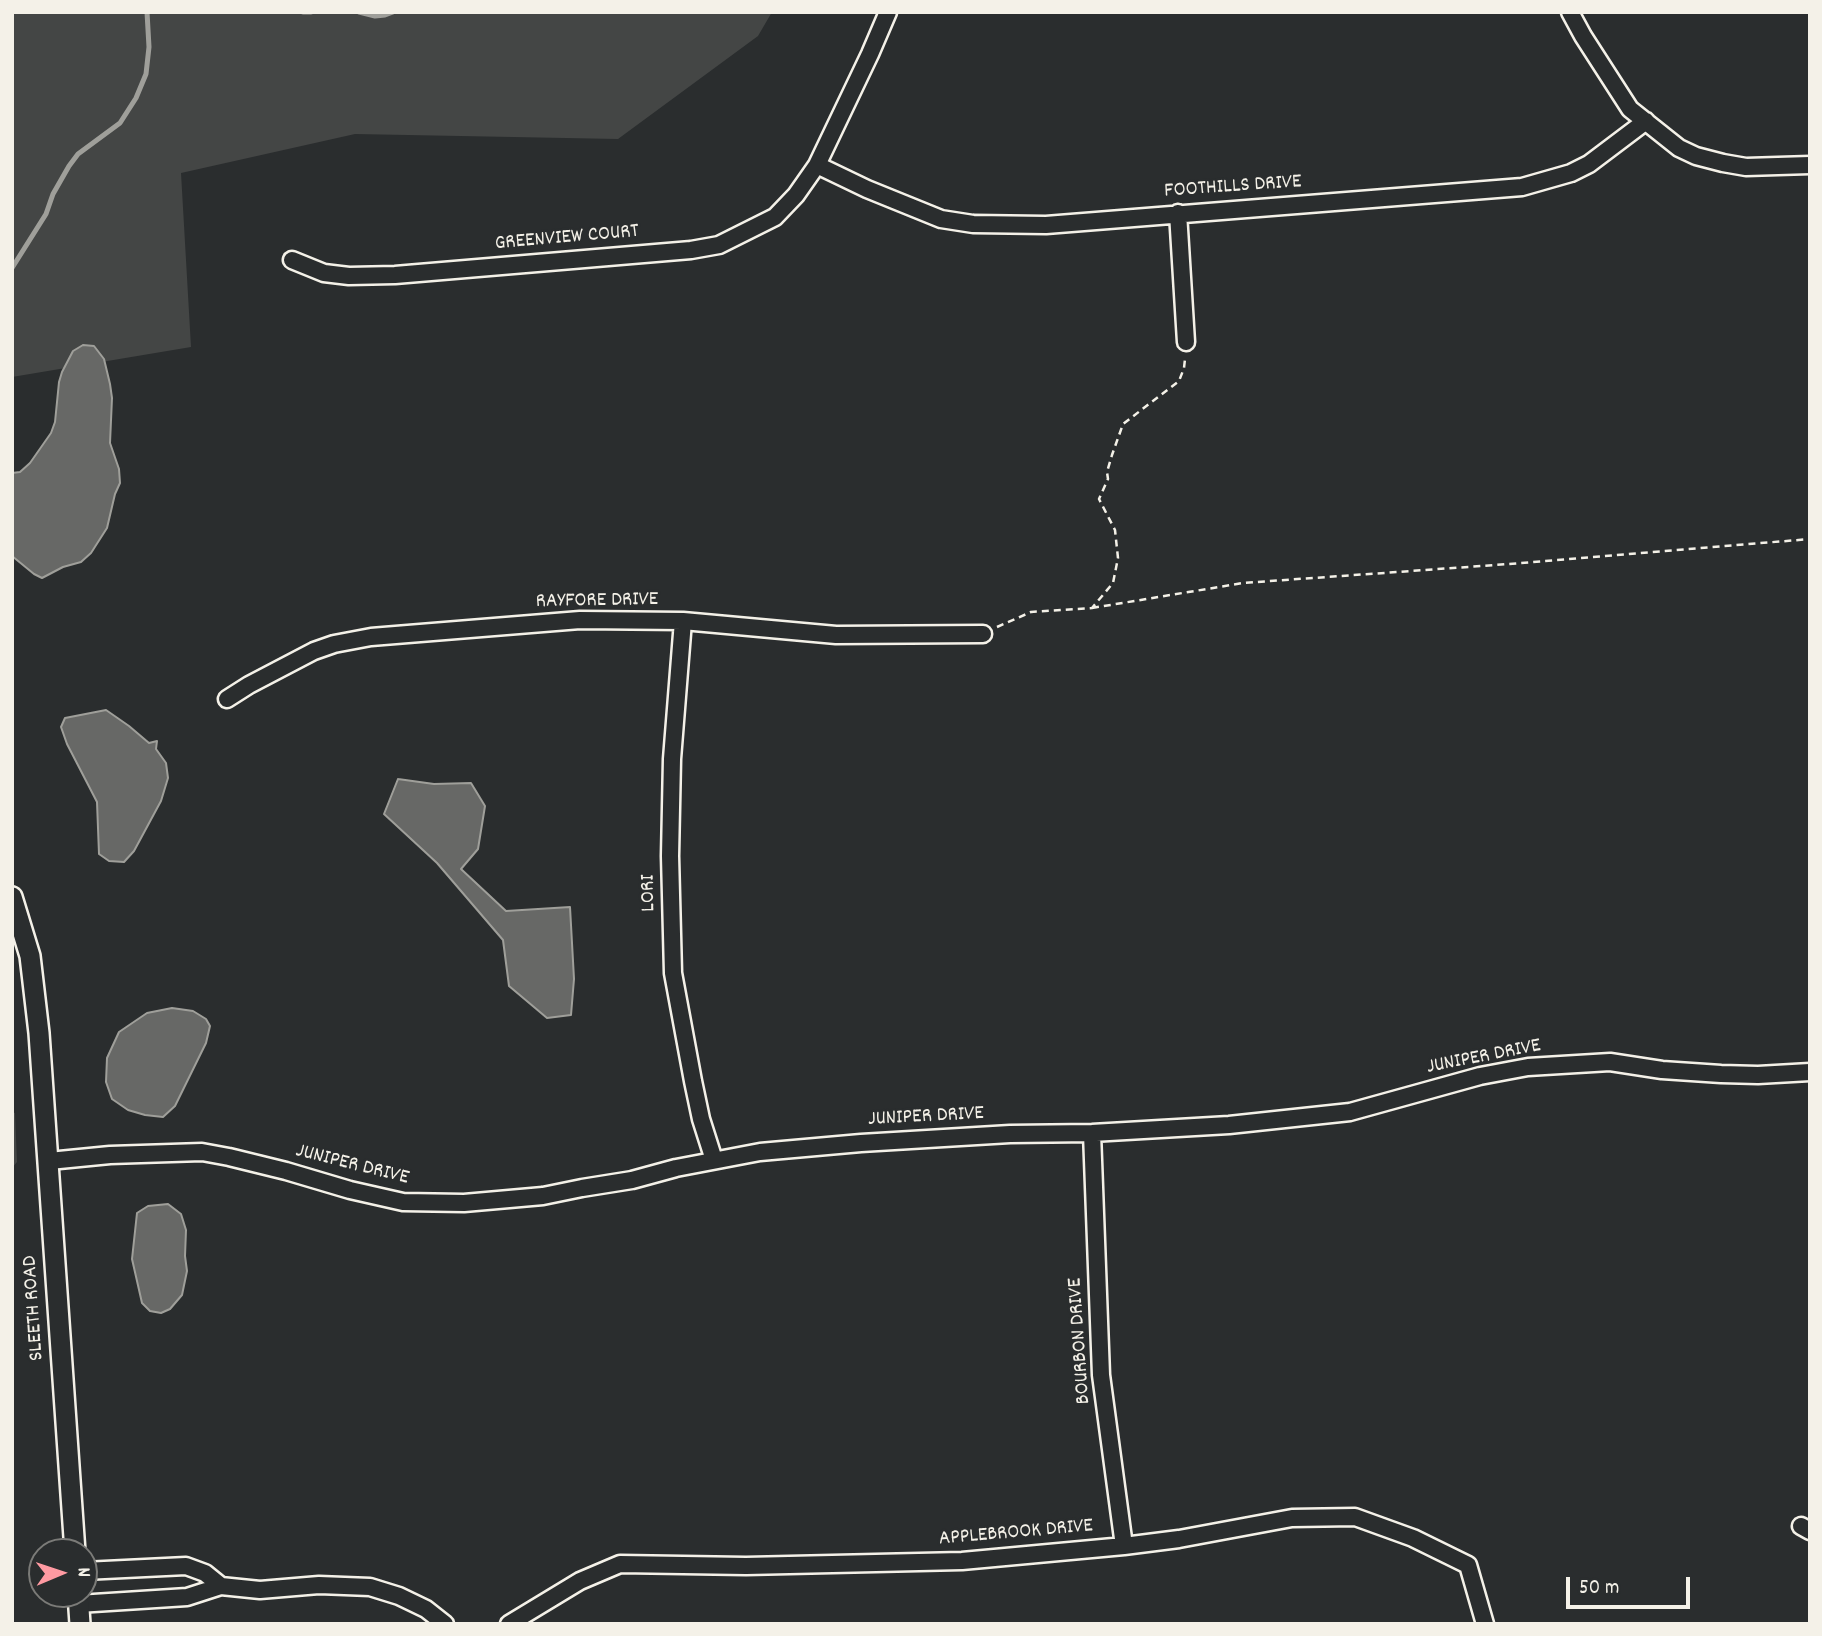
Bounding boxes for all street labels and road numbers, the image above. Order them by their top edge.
street label: FOOTHILLS DRIVE [1163,171,1303,205]
street label: GREENVIEW COURT [494,220,640,258]
street label: RAYFORE DRIVE [536,588,658,616]
street label: LORI [637,874,663,912]
street label: JUNIPER DRIVE [1425,1035,1543,1081]
street label: JUNIPER DRIVE [867,1102,985,1134]
street label: JUNIPER DRIVE [293,1140,411,1192]
street label: SLEETH ROAD [19,1255,51,1361]
street label: BOURBON DRIVE [1064,1277,1098,1405]
street label: APPLEBROOK DRIVE [938,1515,1094,1553]

